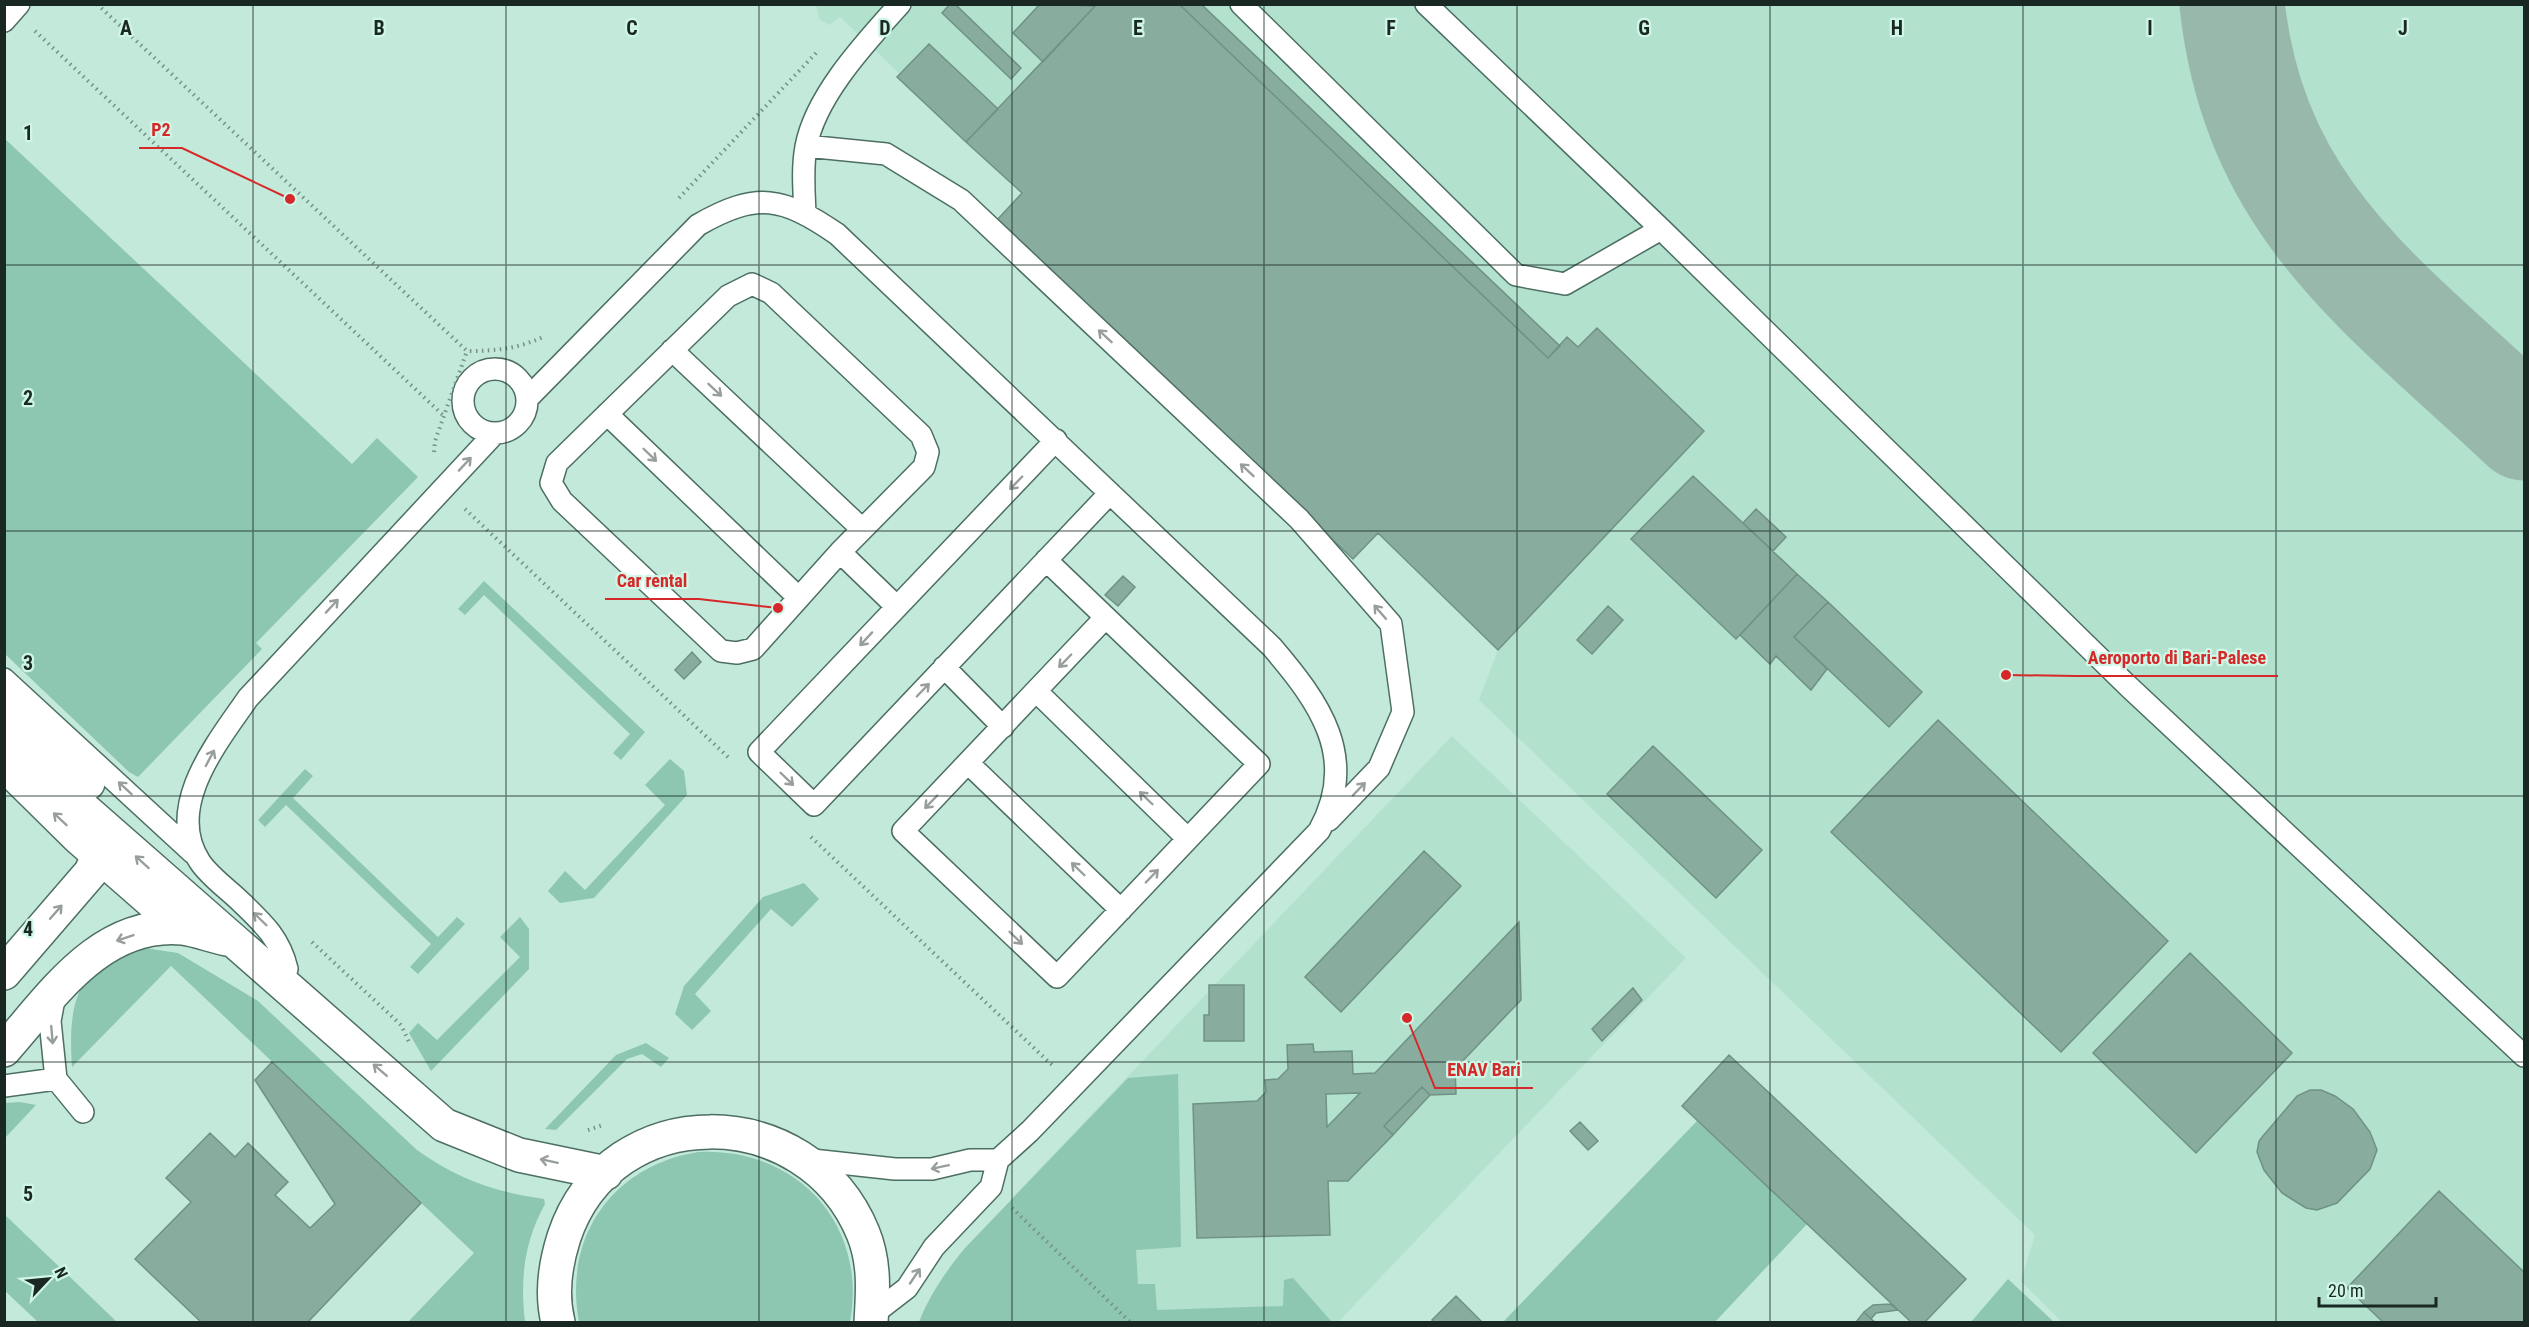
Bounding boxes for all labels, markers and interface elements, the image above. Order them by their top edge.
text: A [120,16,132,40]
text: B [373,16,385,40]
text: C [626,16,638,40]
text: D [879,16,891,40]
text: E [1133,16,1143,40]
text: F [1386,16,1396,40]
text: G [1638,16,1650,40]
text: H [1891,16,1903,40]
text: I [2147,16,2153,40]
text: J [2398,16,2408,40]
callout: P2 [139,112,182,148]
text: P2 [151,119,171,140]
text: 1 [23,121,33,145]
one-way arrow [1097,329,1112,344]
one-way arrow [707,383,722,398]
text: 2 [23,386,33,410]
one-way arrow [642,447,657,462]
one-way arrow [458,457,472,472]
one-way arrow [1239,463,1254,477]
one-way arrow [1008,475,1023,490]
callout: Car rental [605,563,699,599]
text: Car rental [617,570,687,591]
one-way arrow [324,599,339,614]
one-way arrow [1373,605,1387,620]
one-way arrow [860,631,874,646]
callout: Aeroporto di Bari-Palese [2076,640,2278,676]
text: Aeroporto di Bari-Palese [2088,647,2267,668]
text: 3 [23,651,33,675]
one-way arrow [1058,653,1072,668]
one-way arrow [916,682,930,697]
one-way arrow [204,750,216,767]
one-way arrow [780,772,795,786]
one-way arrow [117,781,132,796]
one-way arrow [1352,781,1366,796]
one-way arrow [1139,791,1154,806]
one-way arrow [924,794,938,809]
one-way arrow [52,812,67,827]
one-way arrow [134,855,149,869]
one-way arrow [1071,862,1086,876]
one-way arrow [1145,869,1160,884]
one-way arrow [50,904,63,920]
one-way arrow [252,912,267,927]
text: 4 [23,917,33,941]
one-way arrow [1008,931,1023,945]
one-way arrow [116,933,134,944]
one-way arrow [47,1024,58,1044]
callout: ENAV Bari [1435,1052,1533,1088]
text: ENAV Bari [1447,1059,1521,1080]
one-way arrow [373,1063,388,1077]
one-way arrow [539,1155,559,1166]
one-way arrow [931,1162,950,1173]
text: 5 [23,1182,33,1206]
north arrow [18,1249,78,1309]
text: N [50,1264,72,1281]
one-way arrow [909,1269,921,1285]
scale bar [2319,1270,2436,1308]
text: 20 m [2328,1280,2363,1301]

